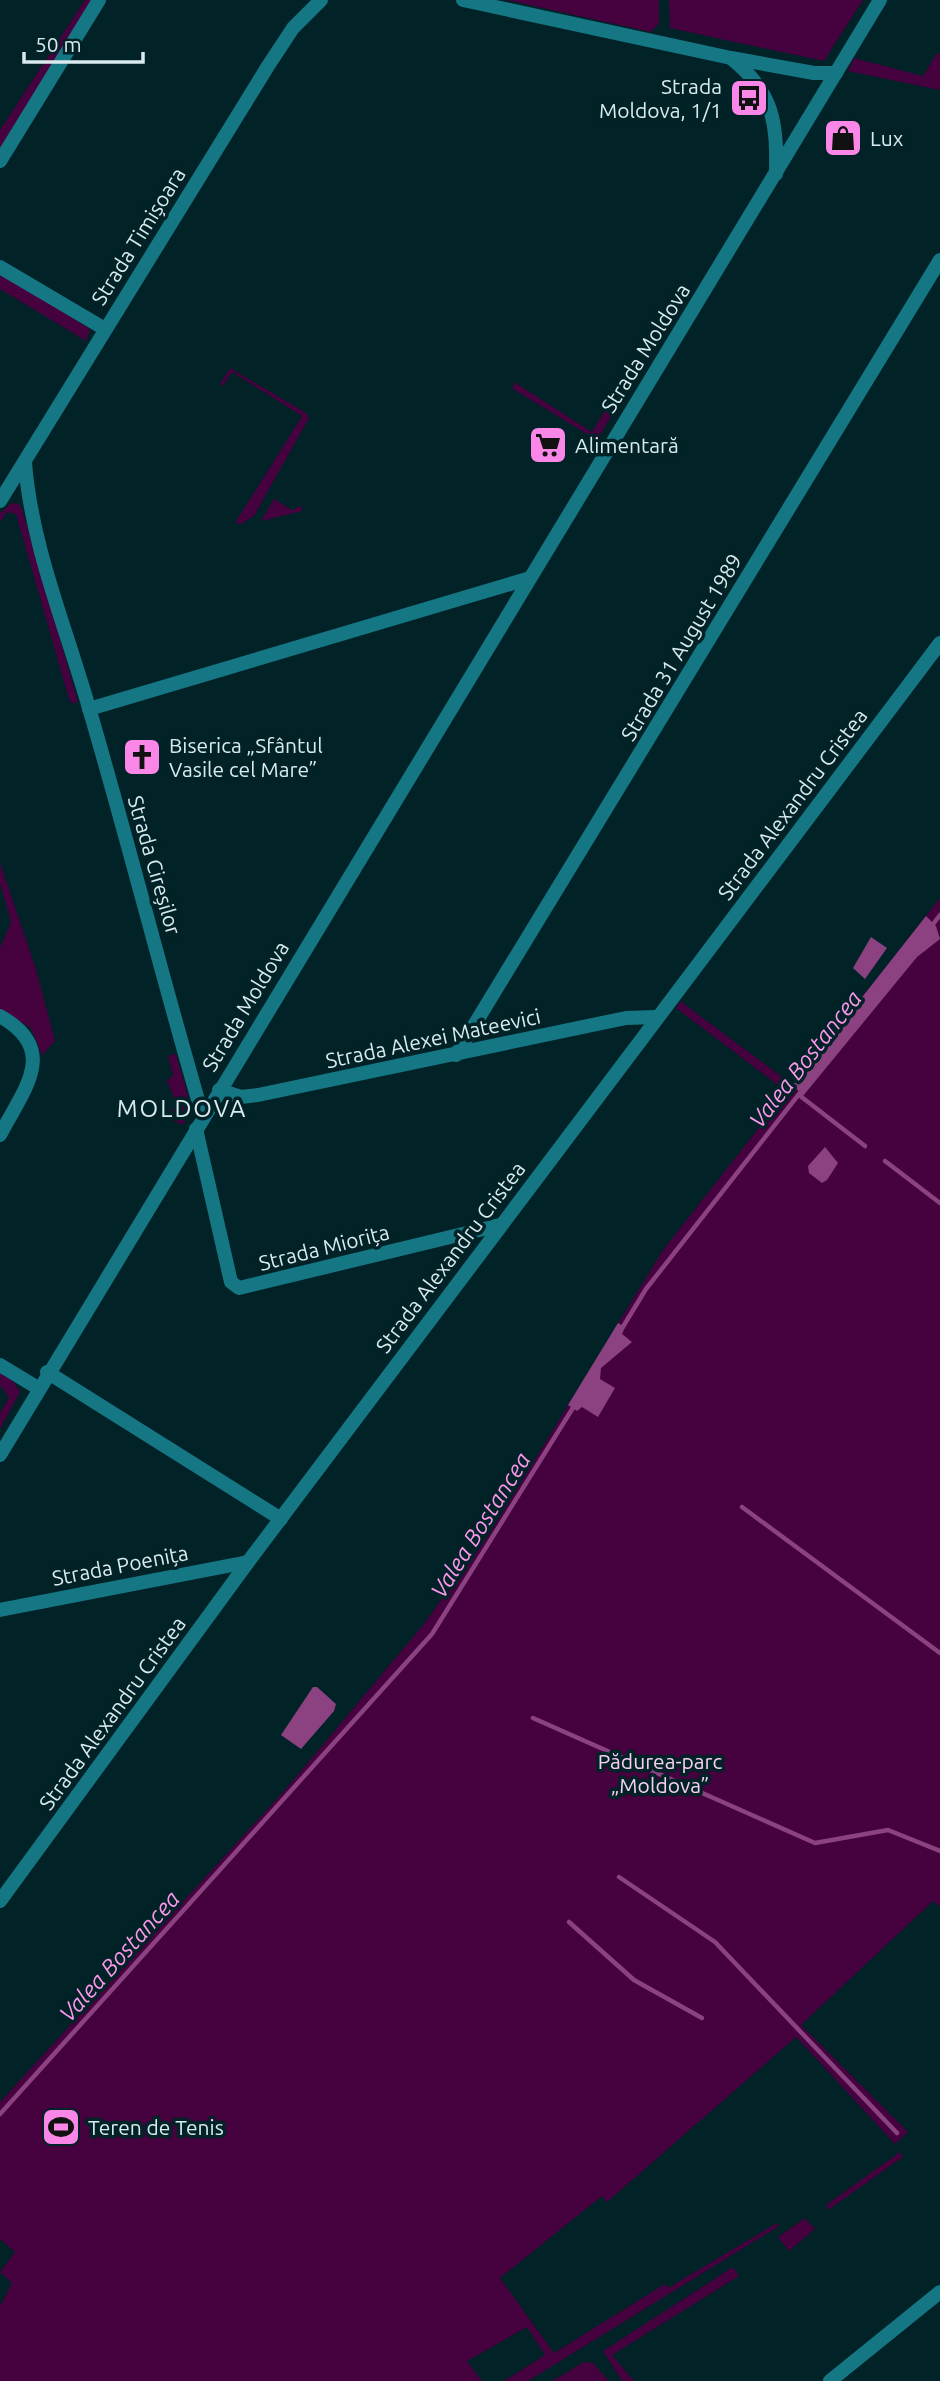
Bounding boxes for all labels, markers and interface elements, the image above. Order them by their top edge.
scale bar [24,21,144,65]
text: 50 m [35,32,82,56]
place label: Strada Moldova, 1/1 [599,74,722,122]
bus stop icon: Strada Moldova, 1/1 [728,77,770,119]
shop icon: Lux [822,117,864,159]
place label: Lux [870,126,904,150]
street label: Strada Timișoara [86,163,190,309]
street label: Strada Moldova [596,279,694,417]
supermarket icon: Alimentară [527,424,569,466]
place label: Alimentară [575,433,679,457]
street label: Strada 31 August 1989 [616,549,746,745]
street label: Strada Alexandru Cristea [712,704,872,904]
place label: Biserica „Sfântul Vasile cel Mare” [169,733,323,781]
church icon: Biserica „Sfântul Vasile cel Mare” [121,736,163,778]
street label: Strada Cireșilor [124,793,186,937]
street label: Strada Moldova [197,937,293,1075]
water label: Valea Bostancea [744,986,866,1132]
street label: Strada Alexei Mateevici [323,1003,543,1073]
district label: MOLDOVA [117,1095,247,1122]
street label: Strada Alexandru Cristea [370,1157,530,1357]
street label: Strada Miorița [256,1219,392,1275]
water label: Valea Bostancea [425,1448,535,1602]
street label: Strada Poenița [50,1540,190,1590]
street label: Strada Alexandru Cristea [34,1612,190,1814]
park label: Pădurea-parc „Moldova” [598,1749,723,1797]
water label: Valea Bostancea [54,1886,184,2026]
sports icon: Teren de Tenis [40,2106,82,2148]
place label: Teren de Tenis [88,2115,224,2139]

